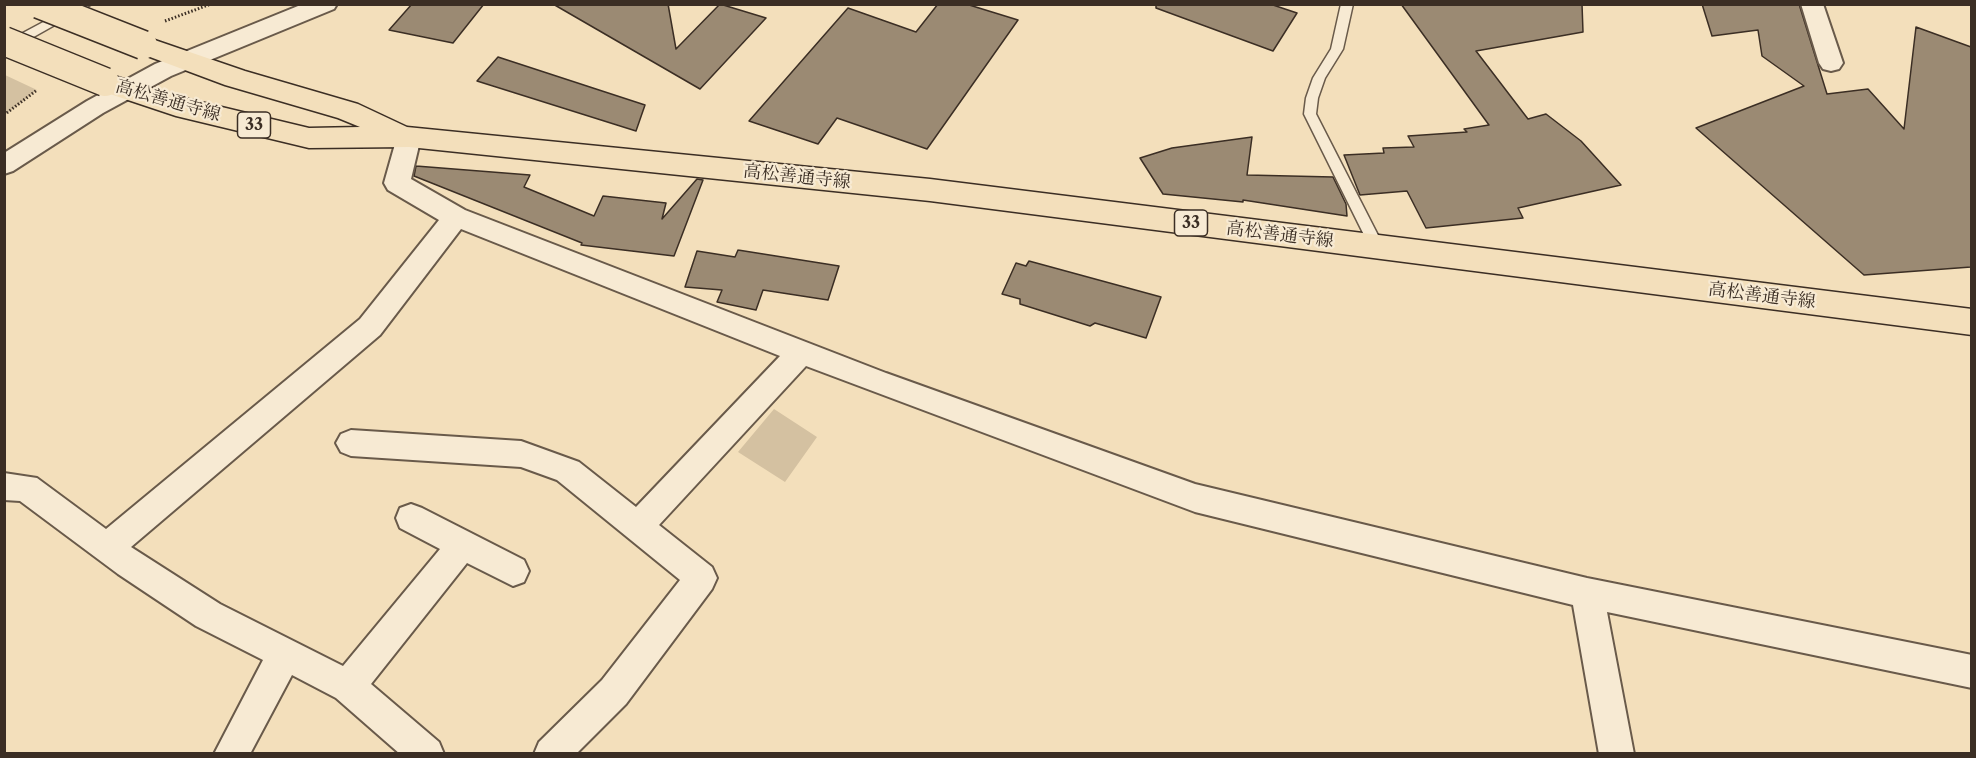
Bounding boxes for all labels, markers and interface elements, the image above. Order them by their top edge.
street label: 高松善通寺線 [113,76,223,126]
road number: 33 [238,112,270,138]
street label: 高松善通寺線 [742,161,852,193]
road number: 33 [1174,210,1208,236]
street label: 高松善通寺線 [1225,218,1335,252]
street label: 高松善通寺線 [1707,279,1817,313]

